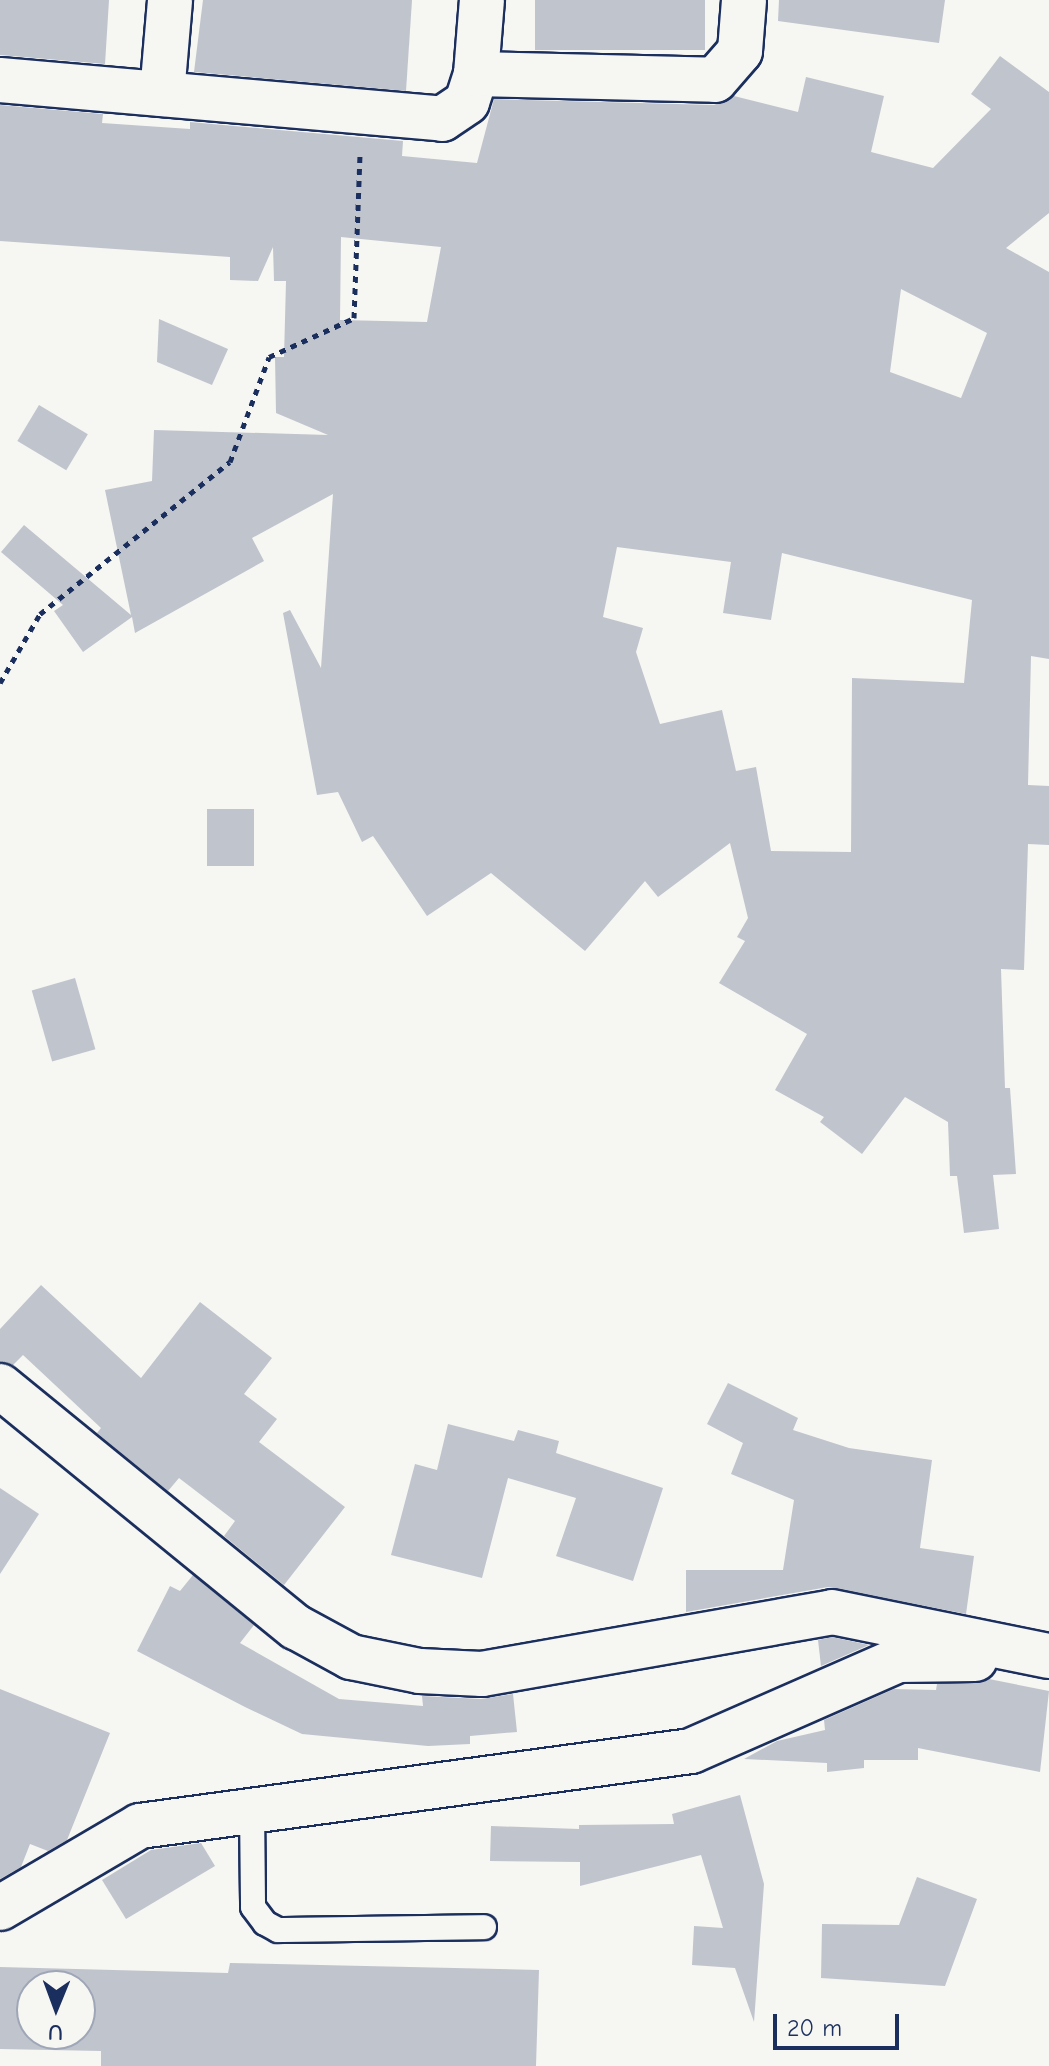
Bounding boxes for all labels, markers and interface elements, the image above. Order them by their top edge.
north arrow [16,1970,96,2050]
scale bar [777,1998,903,2048]
text: 20 m [787,2014,842,2042]
text: U [48,2019,63,2045]

